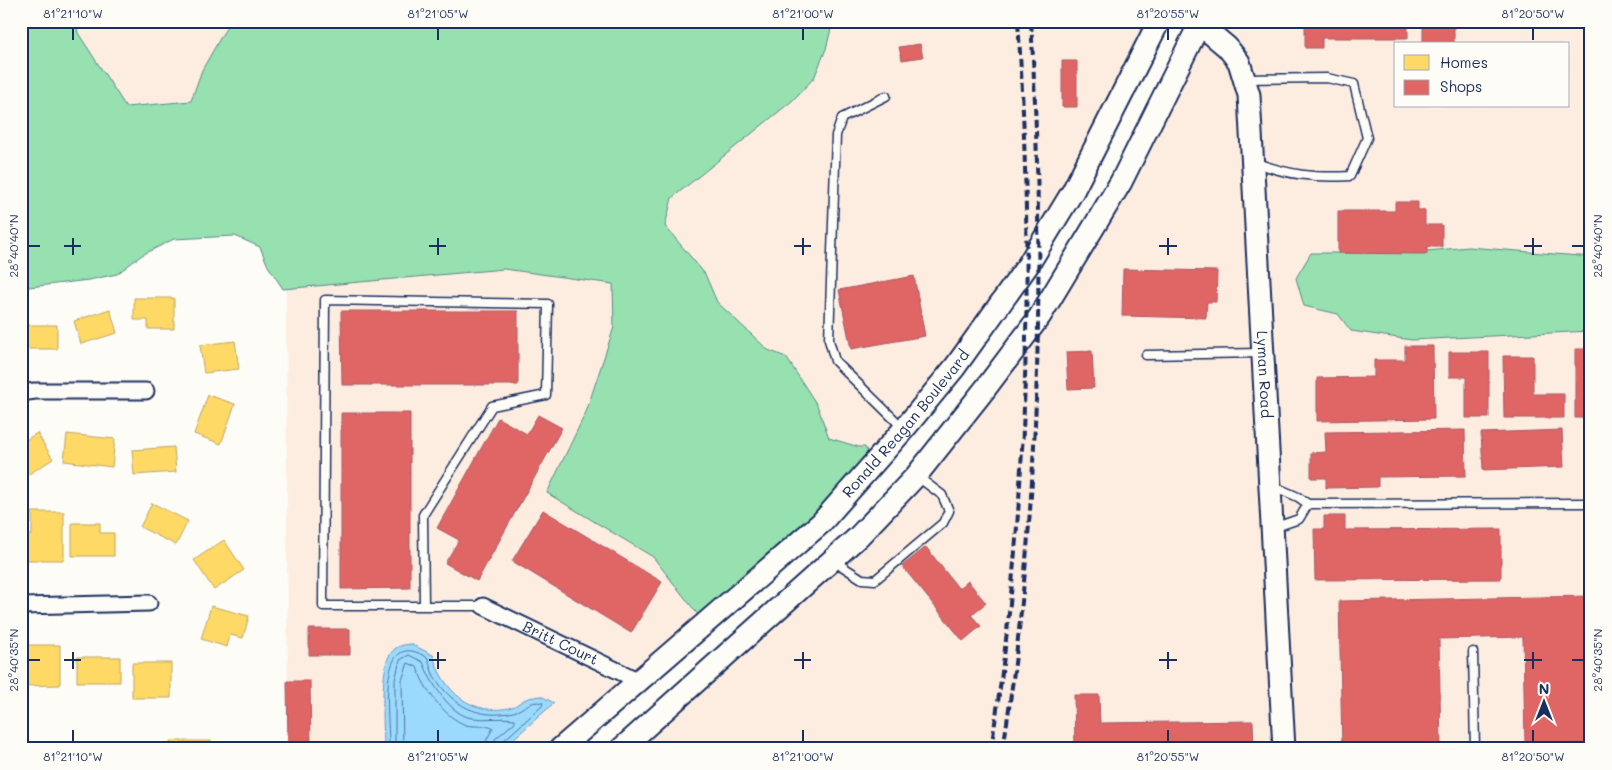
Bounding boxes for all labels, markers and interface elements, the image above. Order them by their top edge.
text: 81°21'10"W [43,5,103,21]
text: 81°21'05"W [407,5,469,21]
text: 81°21'00"W [772,5,834,21]
text: 81°20'55"W [1137,5,1199,21]
text: 81°20'50"W [1501,5,1565,21]
legend [1394,42,1570,108]
text: Homes [1440,52,1488,72]
text: Shops [1440,76,1482,96]
text: 28°40'40"N [5,214,21,278]
text: 28°40'40"N [1589,214,1605,278]
street label: Lyman Road [1253,330,1277,419]
street label: Ronald Reagan Boulevard [837,345,973,501]
street label: Britt Court [520,616,602,669]
text: 28°40'35"N [5,629,21,691]
text: 28°40'35"N [1589,629,1605,691]
north arrow [1520,678,1570,728]
text: N [1539,679,1549,698]
text: 81°21'10"W [43,748,103,764]
text: 81°21'05"W [407,748,469,764]
text: 81°21'00"W [772,748,834,764]
text: 81°20'55"W [1137,748,1199,764]
text: 81°20'50"W [1501,748,1565,764]

